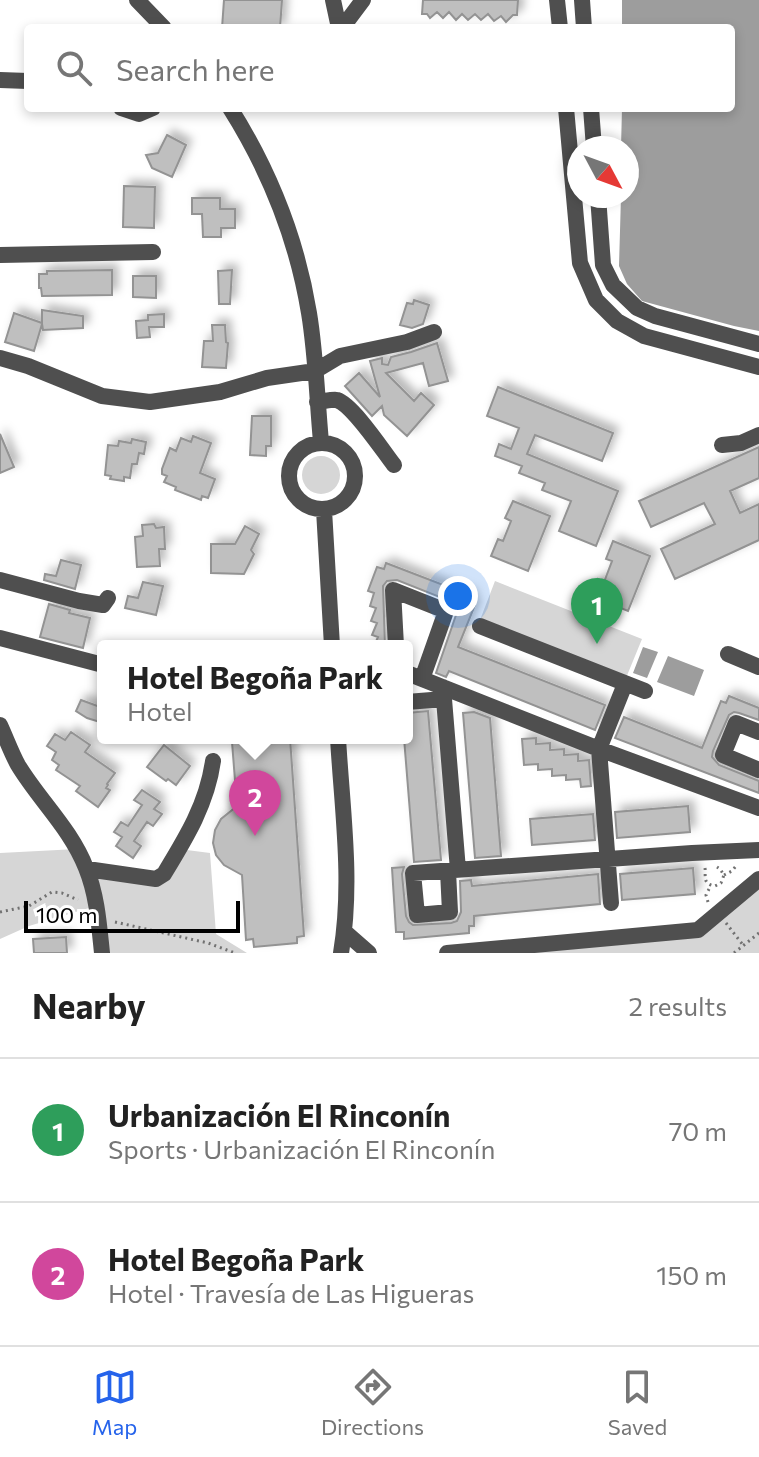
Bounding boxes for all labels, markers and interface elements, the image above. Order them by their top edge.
search box [24,24,735,112]
icon: search [52,46,96,90]
text: Search here [116,50,275,87]
north arrow [567,136,639,208]
your location [438,576,478,616]
pin: 1 [571,578,623,644]
popup [97,640,413,744]
text: Hotel Begoña Park [127,658,383,695]
text: Hotel [127,695,193,726]
pin: 2 [229,770,281,836]
scale bar [24,897,240,933]
text: 100 m [36,901,98,928]
text: Nearby [32,984,146,1026]
text: 2 results [629,990,727,1021]
text: Urbanización El Rinconín [108,1096,450,1133]
text: 1 [52,1115,64,1146]
text: 70 m [669,1115,727,1146]
text: Sports · Urbanización El Rinconín [108,1133,495,1164]
text: Hotel Begoña Park [108,1240,364,1277]
text: 2 [51,1259,65,1290]
text: 150 m [656,1259,727,1290]
text: Hotel · Travesía de Las Higueras [108,1277,474,1308]
tab: Map [92,1365,137,1440]
tab: Directions [321,1365,424,1440]
tab: Saved [608,1365,667,1440]

